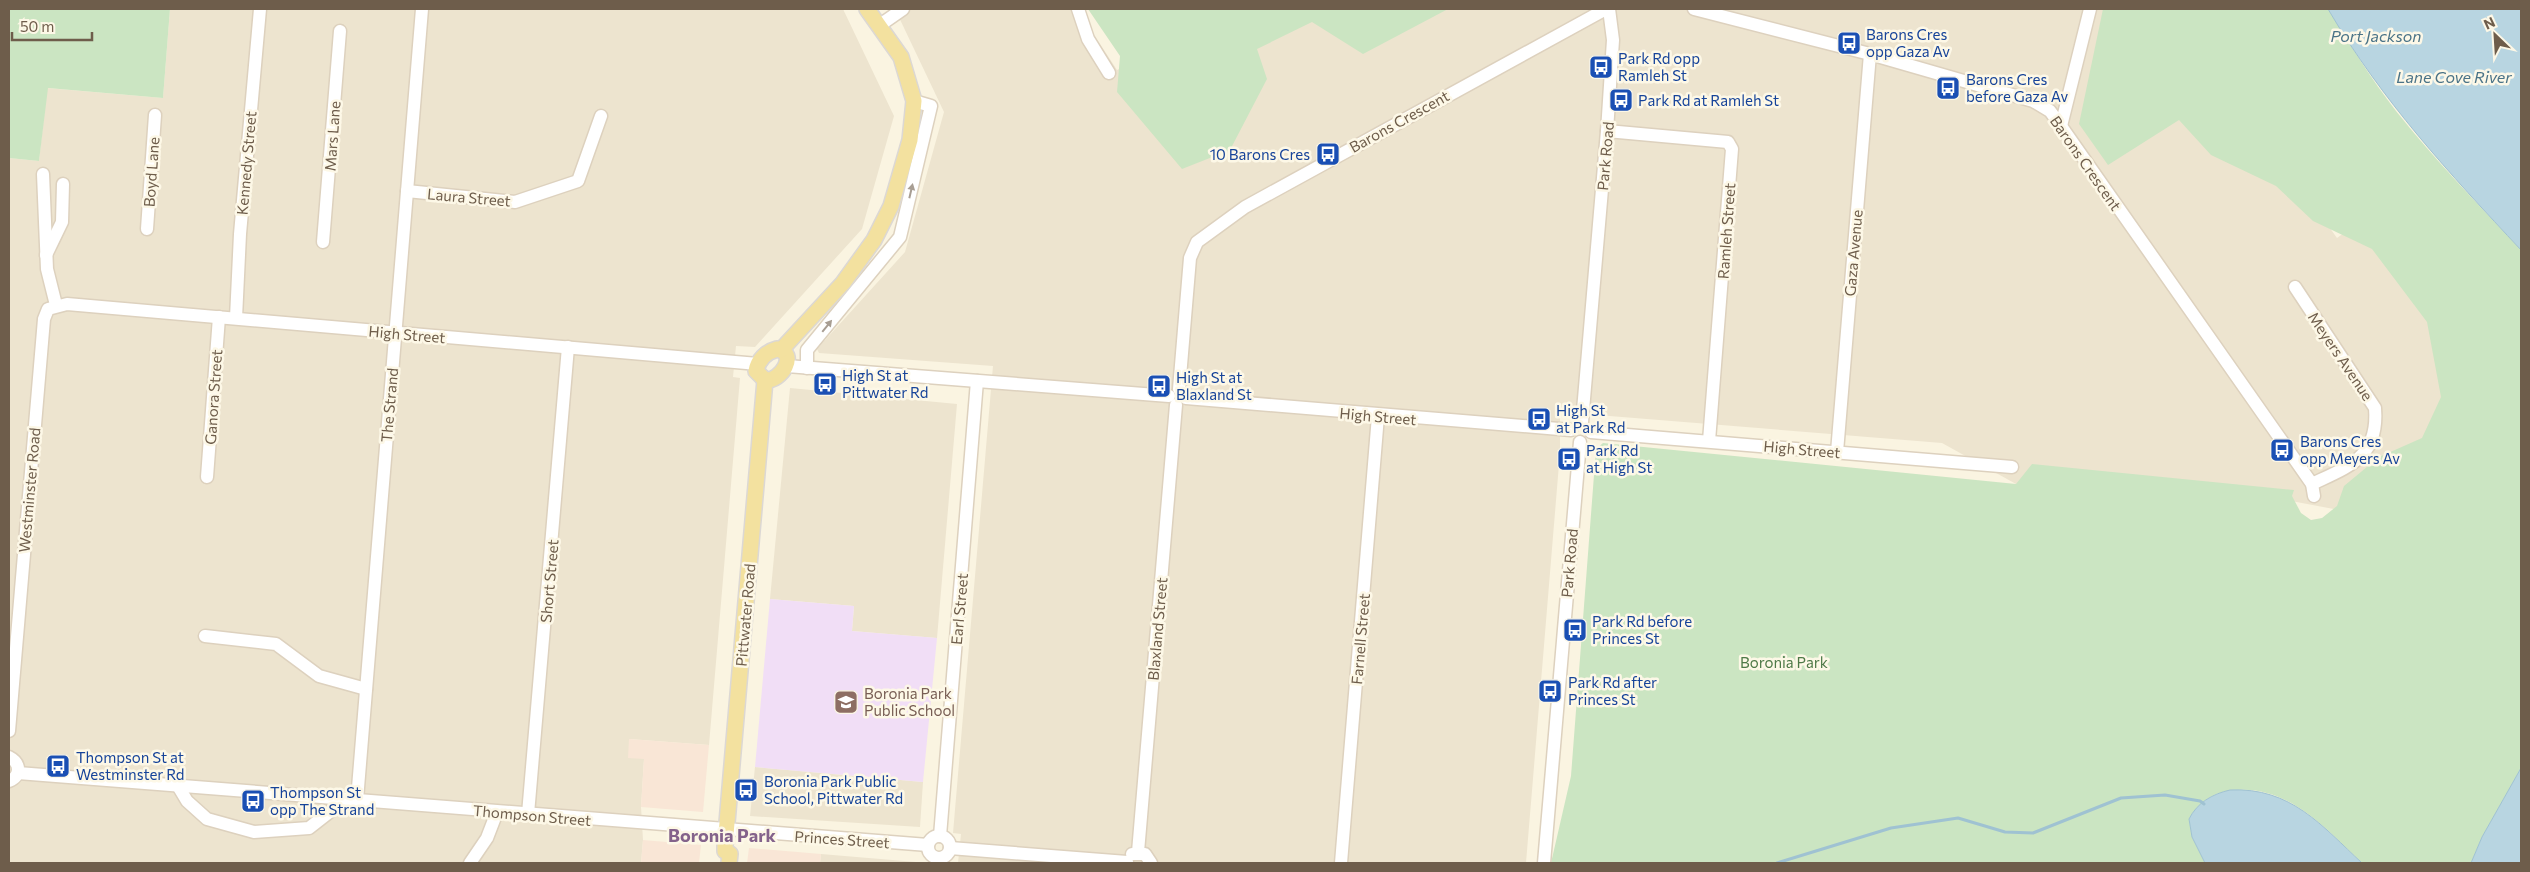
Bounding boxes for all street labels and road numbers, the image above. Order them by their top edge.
street label: Barons Crescent [1346,86,1452,156]
street label: Mars Lane [321,100,343,172]
street label: Kennedy Street [232,110,260,216]
street label: Barons Crescent [2047,112,2125,214]
street label: Park Road [1593,121,1617,191]
street label: Boyd Lane [140,136,162,208]
street label: Ramleh Street [1714,182,1738,280]
street label: Laura Street [426,184,512,210]
street label: Gaza Avenue [1840,209,1866,297]
street label: Meyers Avenue [2305,308,2377,404]
street label: High Street [368,322,446,346]
street label: Ganora Street [201,349,225,445]
street label: The Strand [377,367,401,443]
street label: High Street [1339,404,1417,428]
street label: Westminster Road [15,427,43,553]
street label: High Street [1763,437,1841,461]
street label: Park Road [1557,528,1581,598]
street label: Short Street [536,538,562,624]
street label: Pittwater Road [732,563,758,667]
street label: Earl Street [947,572,971,646]
street label: Blaxland Street [1144,577,1170,681]
street label: Farnell Street [1347,593,1373,685]
street label: Thompson Street [472,801,592,829]
street label: Princes Street [794,827,890,851]

